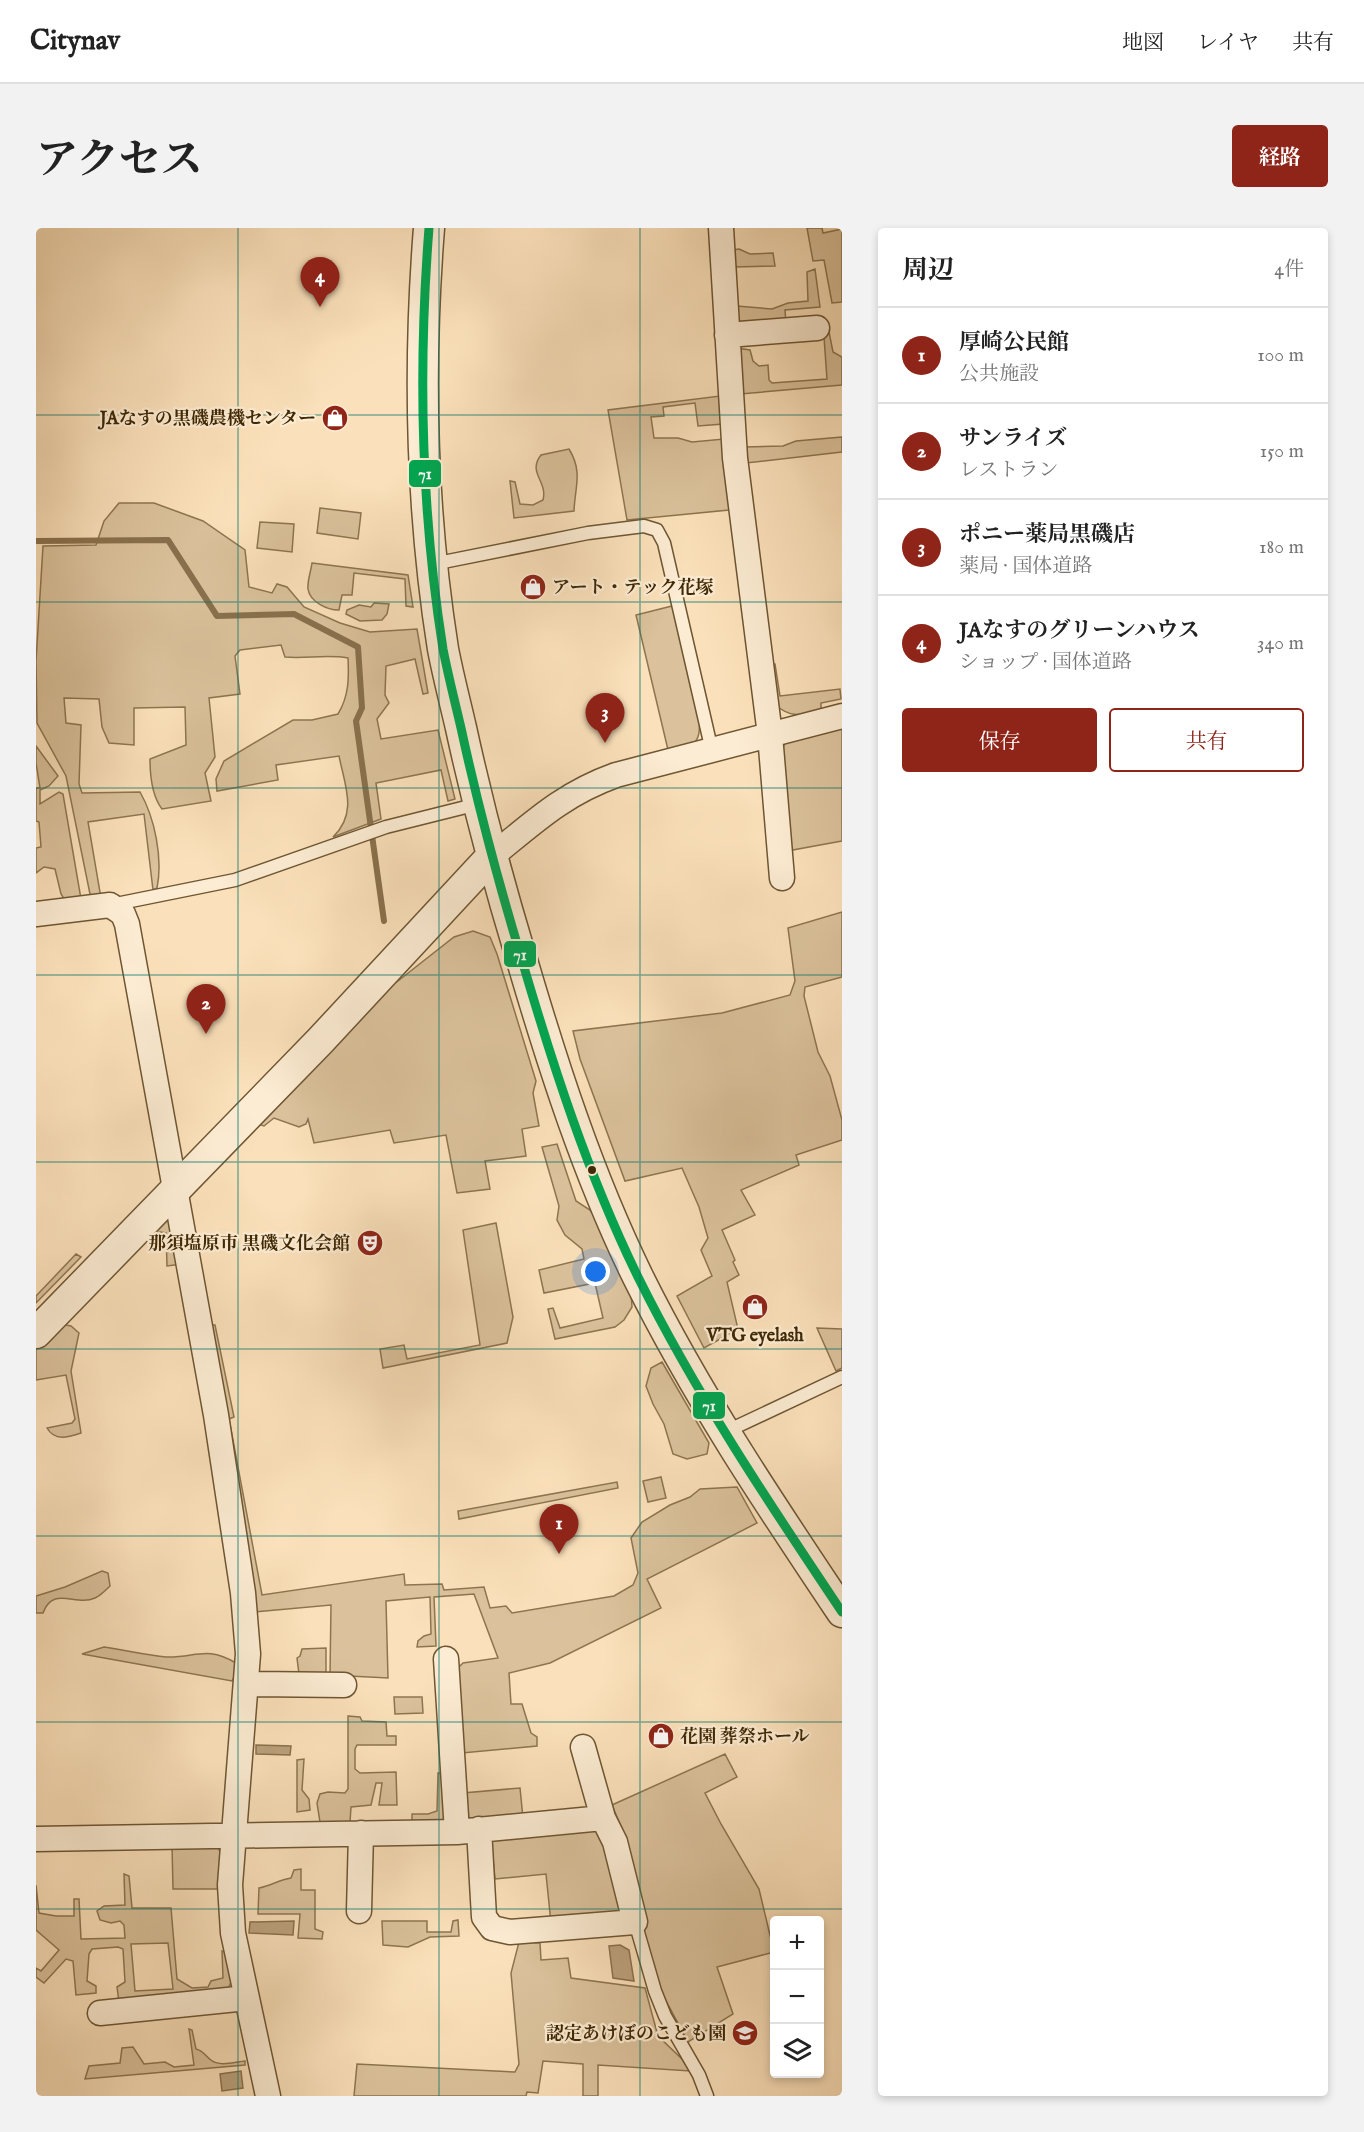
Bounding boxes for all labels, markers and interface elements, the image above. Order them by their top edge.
text: Citynav [30,24,120,59]
text: 地図 [1122,30,1164,57]
text: レイヤ [1197,30,1259,57]
text: 共有 [1292,30,1334,57]
button: 経路 [1232,125,1328,187]
text: アクセス [36,135,203,188]
text: 周辺 [902,254,954,287]
pin: 4 [300,257,340,307]
text: 4件 [1274,257,1304,282]
text: 厚崎公民館 [959,329,1069,357]
text: 1 [918,343,925,368]
text: 100 m [1257,343,1304,368]
text: 公共施設 [959,362,1039,387]
shop icon: JAなすの黒磯農機センター [320,403,350,433]
place label: JAなすの黒磯農機センター [98,408,316,431]
text: サンライズ [959,425,1067,453]
text: 2 [917,439,926,464]
text: 150 m [1260,439,1304,464]
text: レストラン [959,458,1058,483]
line badge: 71 [408,459,442,488]
text: 71 [418,465,432,485]
text: ポニー薬局黒磯店 [959,521,1135,549]
text: 3 [918,535,925,560]
text: 180 m [1259,535,1304,560]
text: 薬局 · 国体道路 [959,554,1092,579]
shop icon: アート・テック花塚 [518,572,548,602]
place label: アート・テック花塚 [552,577,713,600]
text: JAなすのグリーンハウス [959,617,1200,645]
text: 4 [917,631,926,656]
text: 340 m [1257,631,1304,656]
text: ショップ · 国体道路 [959,650,1132,675]
pin: 3 [586,694,624,743]
button: 保存 [902,708,1097,772]
button: 共有 [1109,708,1304,772]
line badge: 71 [503,940,537,968]
text: 71 [513,946,527,966]
pin: 2 [186,984,226,1034]
unlabelled marker [586,1164,598,1176]
theatre icon: 那須塩原市 黒磯文化会館 [355,1228,385,1258]
place label: 那須塩原市 黒磯文化会館 [148,1233,350,1256]
your location [581,1257,610,1286]
shop icon: VTG eyelash [740,1292,770,1322]
place label: VTG eyelash [705,1325,804,1348]
line badge: 71 [692,1391,726,1420]
text: 71 [702,1397,716,1417]
pin: 1 [540,1504,578,1554]
shop icon: 花園 葬祭ホール [646,1721,676,1751]
place label: 花園 葬祭ホール [680,1726,810,1749]
map controls [770,1916,824,2078]
button: + [770,1916,824,1970]
button: − [770,1970,824,2024]
school or university icon: 認定あけぼのこども園 [730,2018,760,2048]
place label: 認定あけぼのこども園 [546,2023,726,2046]
button: layers [770,2024,824,2078]

